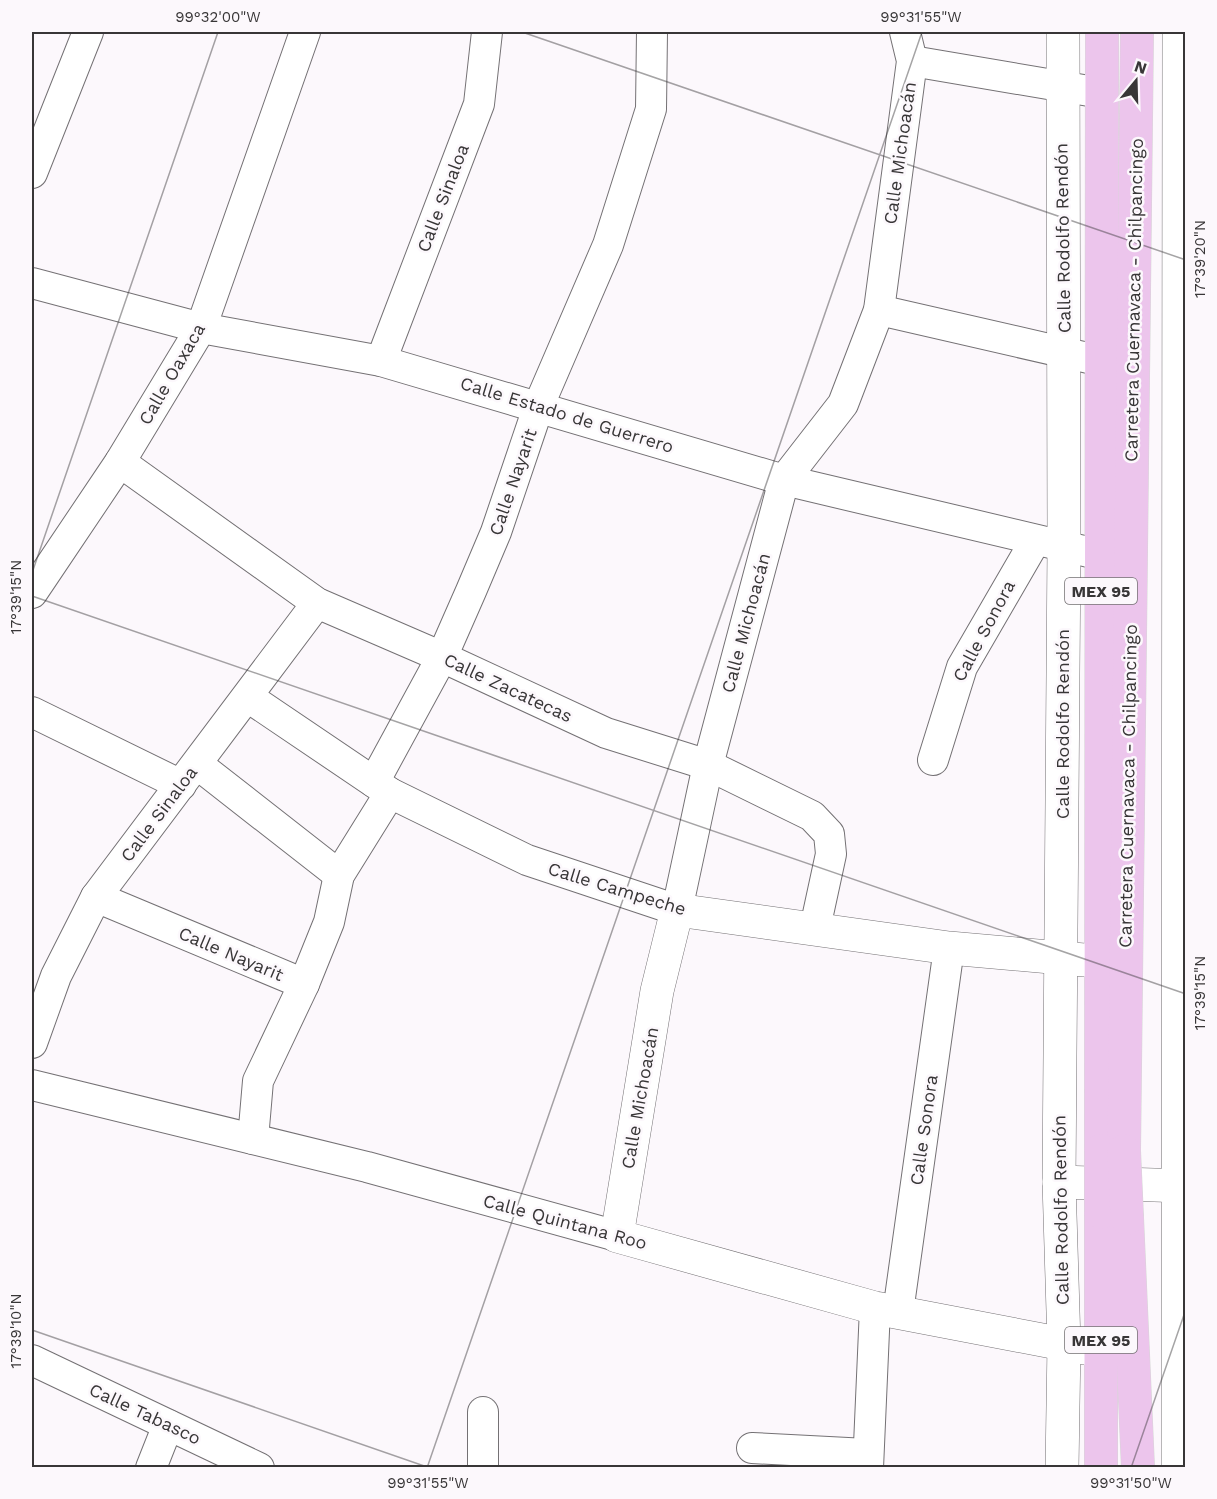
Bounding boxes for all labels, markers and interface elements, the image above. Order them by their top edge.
text: 99°32'00"W [175,8,261,26]
text: 99°31'55"W [880,8,962,26]
north arrow [1106,51,1166,111]
text: N [1132,56,1149,78]
street label: Calle Michoacán [879,80,920,226]
street label: Carretera Cuernavaca - Chilpancingo [1120,138,1147,462]
street label: Calle Sinaloa [412,141,473,255]
street label: Calle Rodolfo Rendón [1050,143,1075,333]
text: 17°39'20"N [1191,220,1209,298]
street label: Calle Oaxaca [134,319,209,428]
street label: Calle Estado de Guerrero [458,372,676,457]
street label: Calle Nayarit [484,425,541,538]
street label: Calle Michoacán [717,551,774,695]
text: 17°39'15"N [7,560,25,634]
street label: Calle Sonora [948,577,1019,685]
road number: MEX 95 [1065,578,1137,604]
street label: Carretera Cuernavaca - Chilpancingo [1114,624,1141,948]
street label: Calle Rodolfo Rendón [1052,629,1073,819]
street label: Calle Zacatecas [441,649,576,726]
street label: Calle Sinaloa [116,762,201,866]
street label: Calle Campeche [546,858,689,919]
street label: Calle Nayarit [176,922,287,985]
text: 17°39'15"N [1191,956,1209,1030]
street label: Calle Michoacán [617,1025,662,1171]
street label: Calle Sonora [905,1073,942,1187]
street label: Calle Rodolfo Rendón [1048,1115,1073,1305]
street label: Calle Quintana Roo [481,1190,649,1253]
text: 17°39'10"N [7,1294,25,1368]
road number: MEX 95 [1065,1327,1137,1353]
street label: Calle Tabasco [86,1379,204,1449]
text: 99°31'55"W [387,1474,469,1492]
text: 99°31'50"W [1090,1474,1172,1492]

